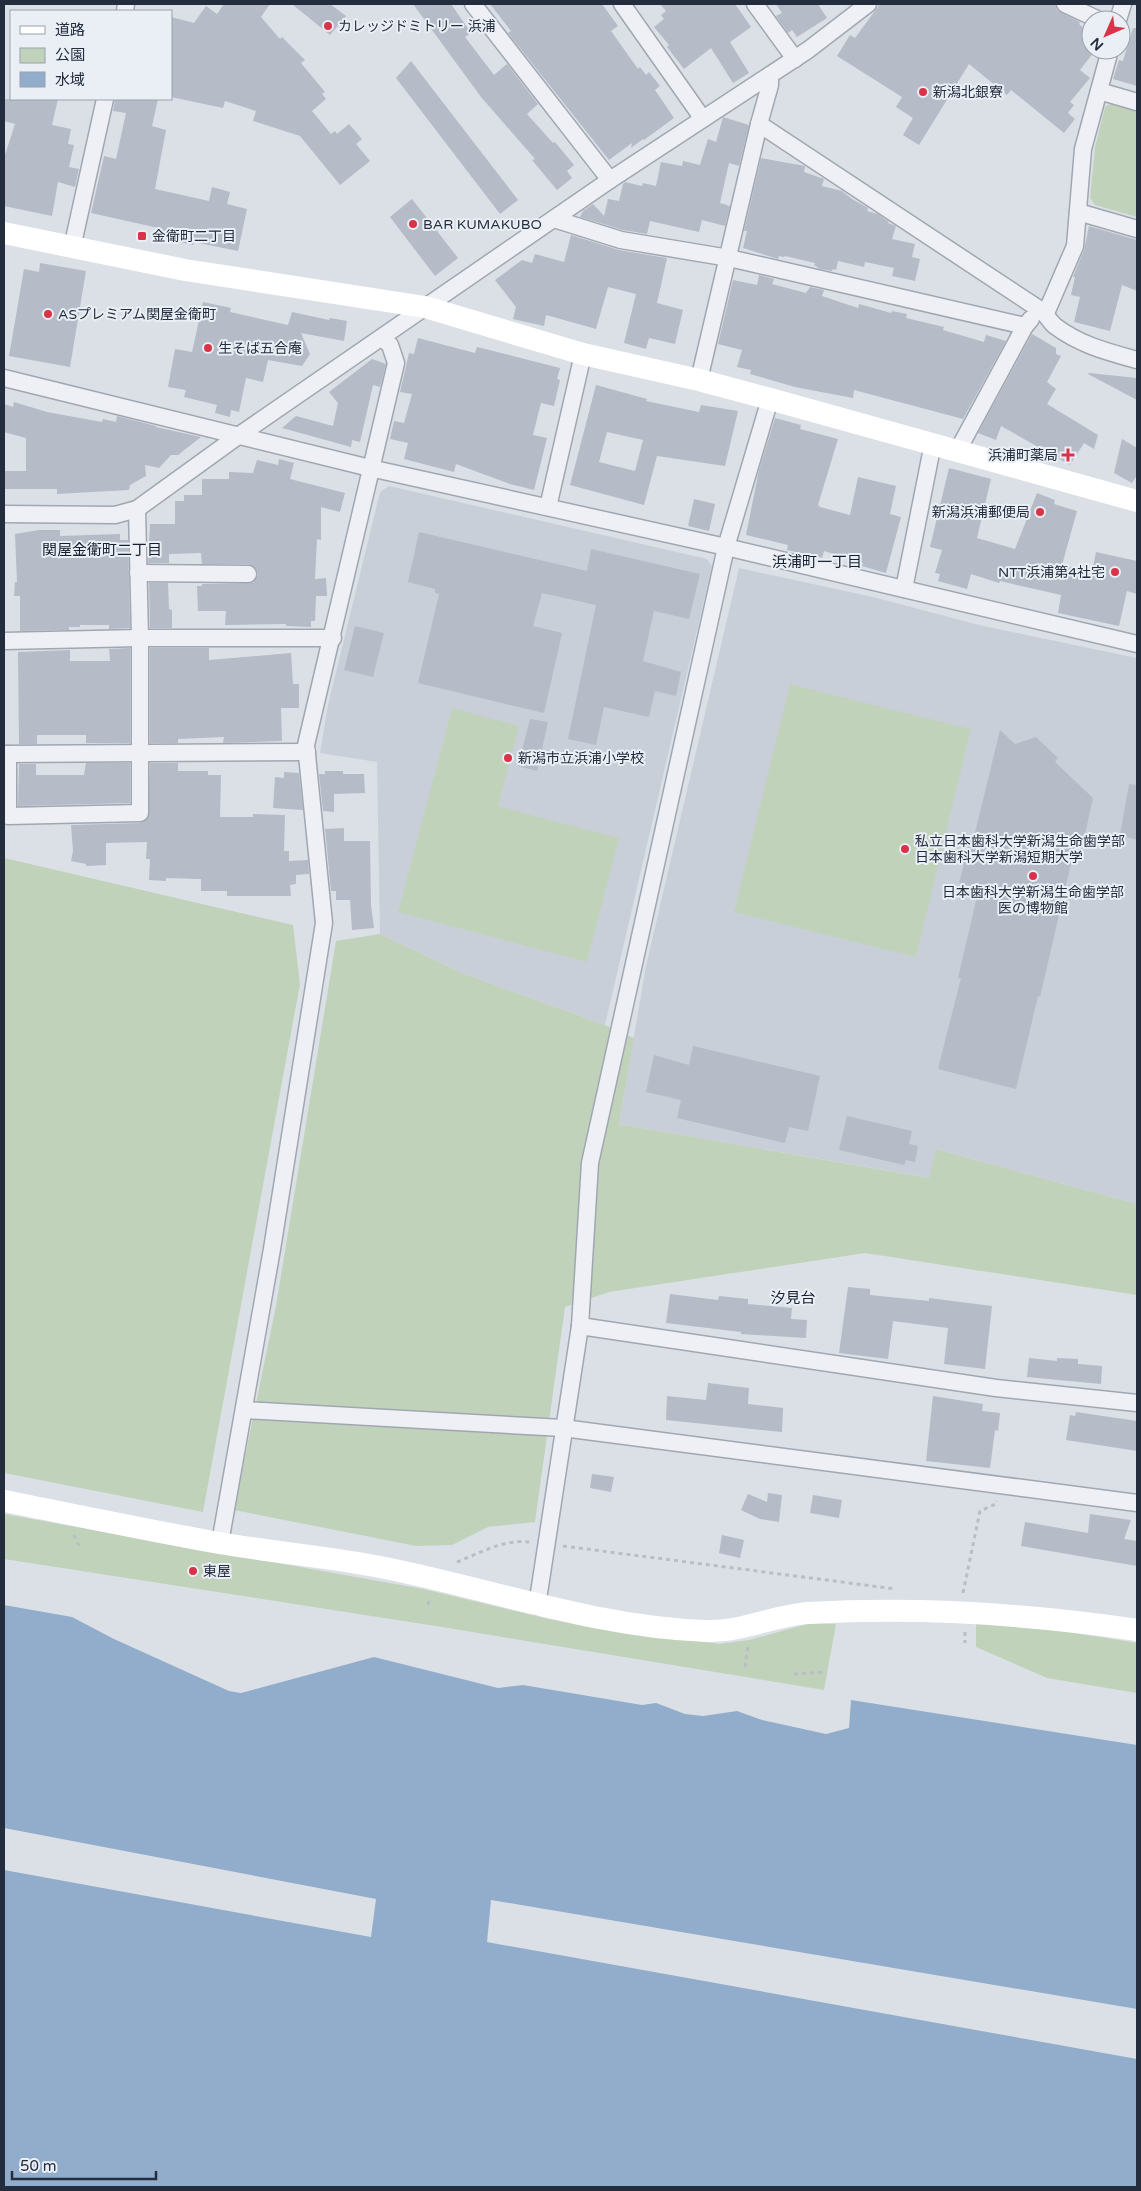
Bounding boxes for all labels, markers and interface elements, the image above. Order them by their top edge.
legend [10,10,172,100]
north arrow [1081,10,1131,60]
place label: カレッジドミトリー 浜浦 [338,18,496,35]
marker: カレッジドミトリー 浜浦 [322,20,334,32]
text: 道路 [55,21,85,39]
text: N [1087,34,1107,54]
text: 公園 [55,46,85,64]
text: 水域 [55,71,85,89]
place label: 新潟北銀寮 [933,84,1003,101]
marker: 新潟北銀寮 [917,86,929,98]
place label: BAR KUMAKUBO [423,216,542,233]
marker: BAR KUMAKUBO [407,218,419,230]
place label: 金衛町二丁目 [152,228,236,245]
marker: 金衛町二丁目 [136,230,148,242]
place label: ASプレミアム関屋金衛町 [58,306,216,323]
marker: ASプレミアム関屋金衛町 [42,308,54,320]
place label: 生そば五合庵 [218,340,302,357]
marker: 生そば五合庵 [202,342,214,354]
place label: 浜浦町薬局 [988,447,1058,464]
marker: 浜浦町薬局 [1062,449,1074,461]
place label: 新潟浜浦郵便局 [932,504,1030,521]
marker: 新潟浜浦郵便局 [1034,506,1046,518]
district label: 関屋金衛町二丁目 [42,541,162,559]
district label: 浜浦町一丁目 [772,553,862,571]
place label: NTT浜浦第4社宅 [998,564,1105,581]
marker: NTT浜浦第4社宅 [1109,566,1121,578]
place label: 新潟市立浜浦小学校 [518,750,644,767]
marker: 新潟市立浜浦小学校 [502,752,514,764]
place label: 私立日本歯科大学新潟生命歯学部 日本歯科大学新潟短期大学 [915,833,1125,866]
marker: 私立日本歯科大学新潟生命歯学部 日本歯科大学新潟短期大学 [899,843,911,855]
marker: 日本歯科大学新潟生命歯学部 医の博物館 [1027,870,1039,882]
place label: 日本歯科大学新潟生命歯学部 医の博物館 [942,884,1124,917]
district label: 汐見台 [770,1289,816,1307]
place label: 東屋 [203,1563,231,1580]
marker: 東屋 [187,1565,199,1577]
scale bar [12,2148,156,2180]
text: 50 m [20,2157,57,2175]

